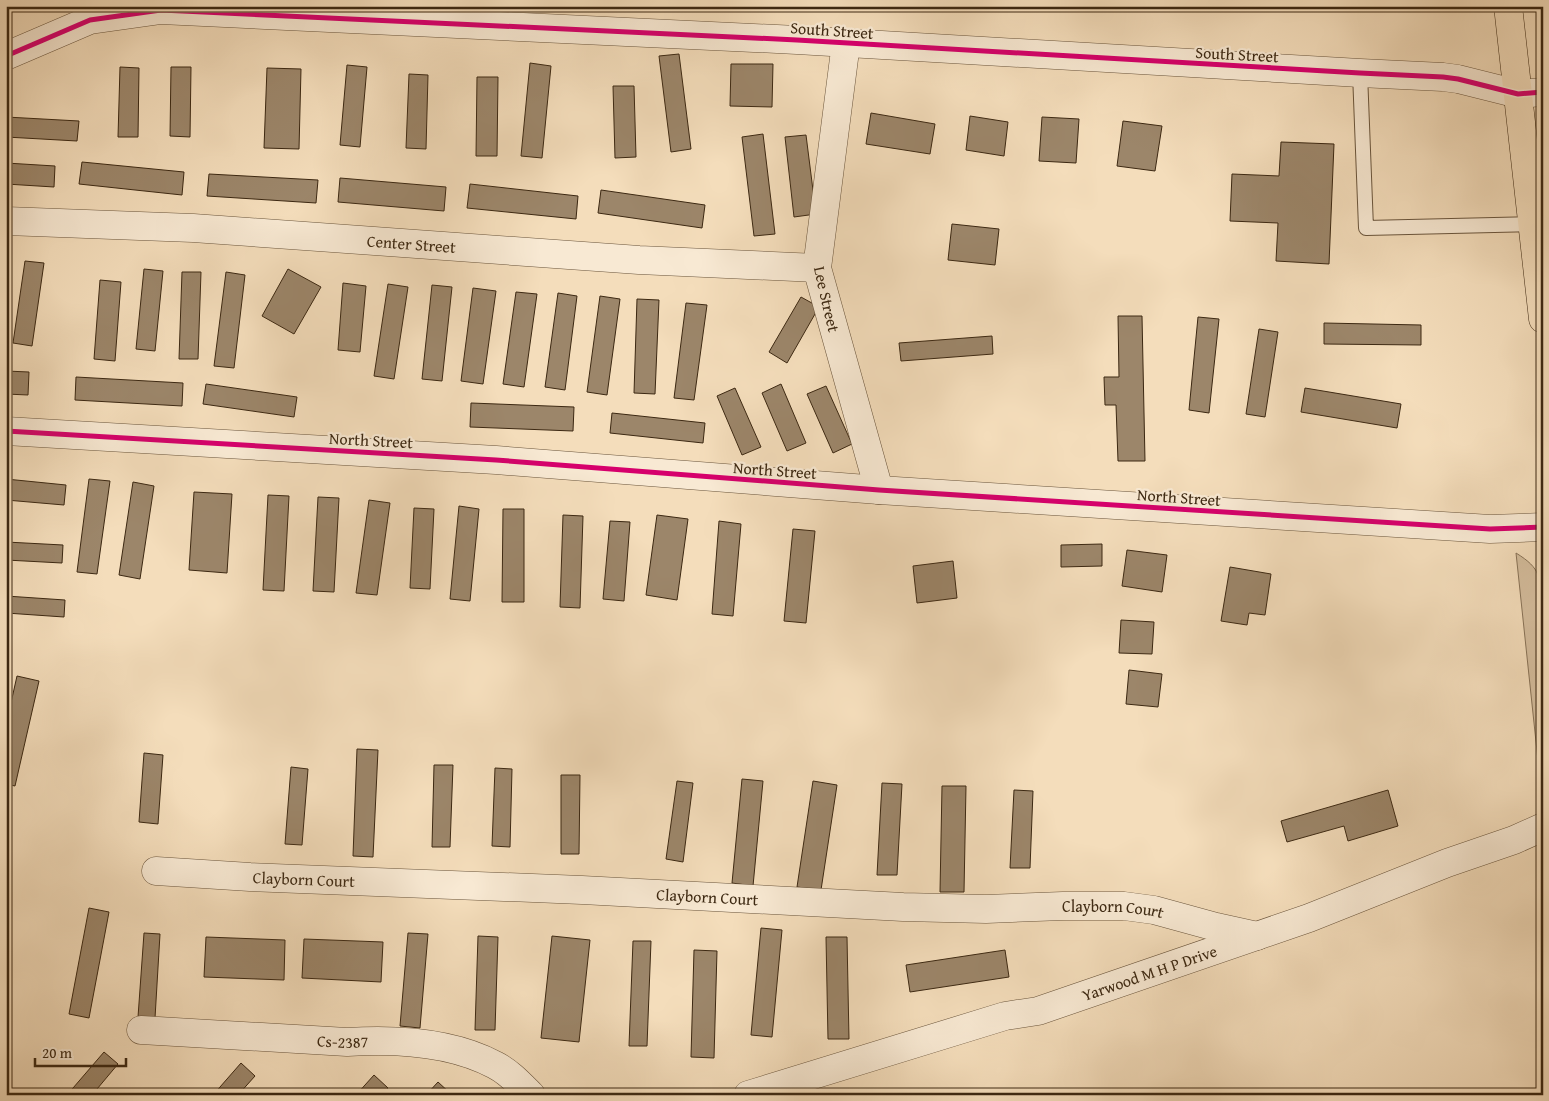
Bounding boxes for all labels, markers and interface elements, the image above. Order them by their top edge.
street label: South Street [790,15,875,45]
street label: South Street [1195,40,1280,68]
street label: Center Street [366,229,457,259]
street label: Lee Street [808,264,846,335]
street label: North Street [328,426,414,454]
street label: North Street [732,455,818,485]
street label: North Street [1136,482,1222,512]
street label: Clayborn Court [252,865,356,893]
street label: Clayborn Court [656,882,759,911]
street label: Clayborn Court [1062,894,1167,924]
street label: Yarwood M H P Drive [1079,939,1220,1007]
street label: Cs-2387 [316,1028,369,1054]
scale bar [35,1036,126,1068]
text: 20 m [42,1042,73,1063]

